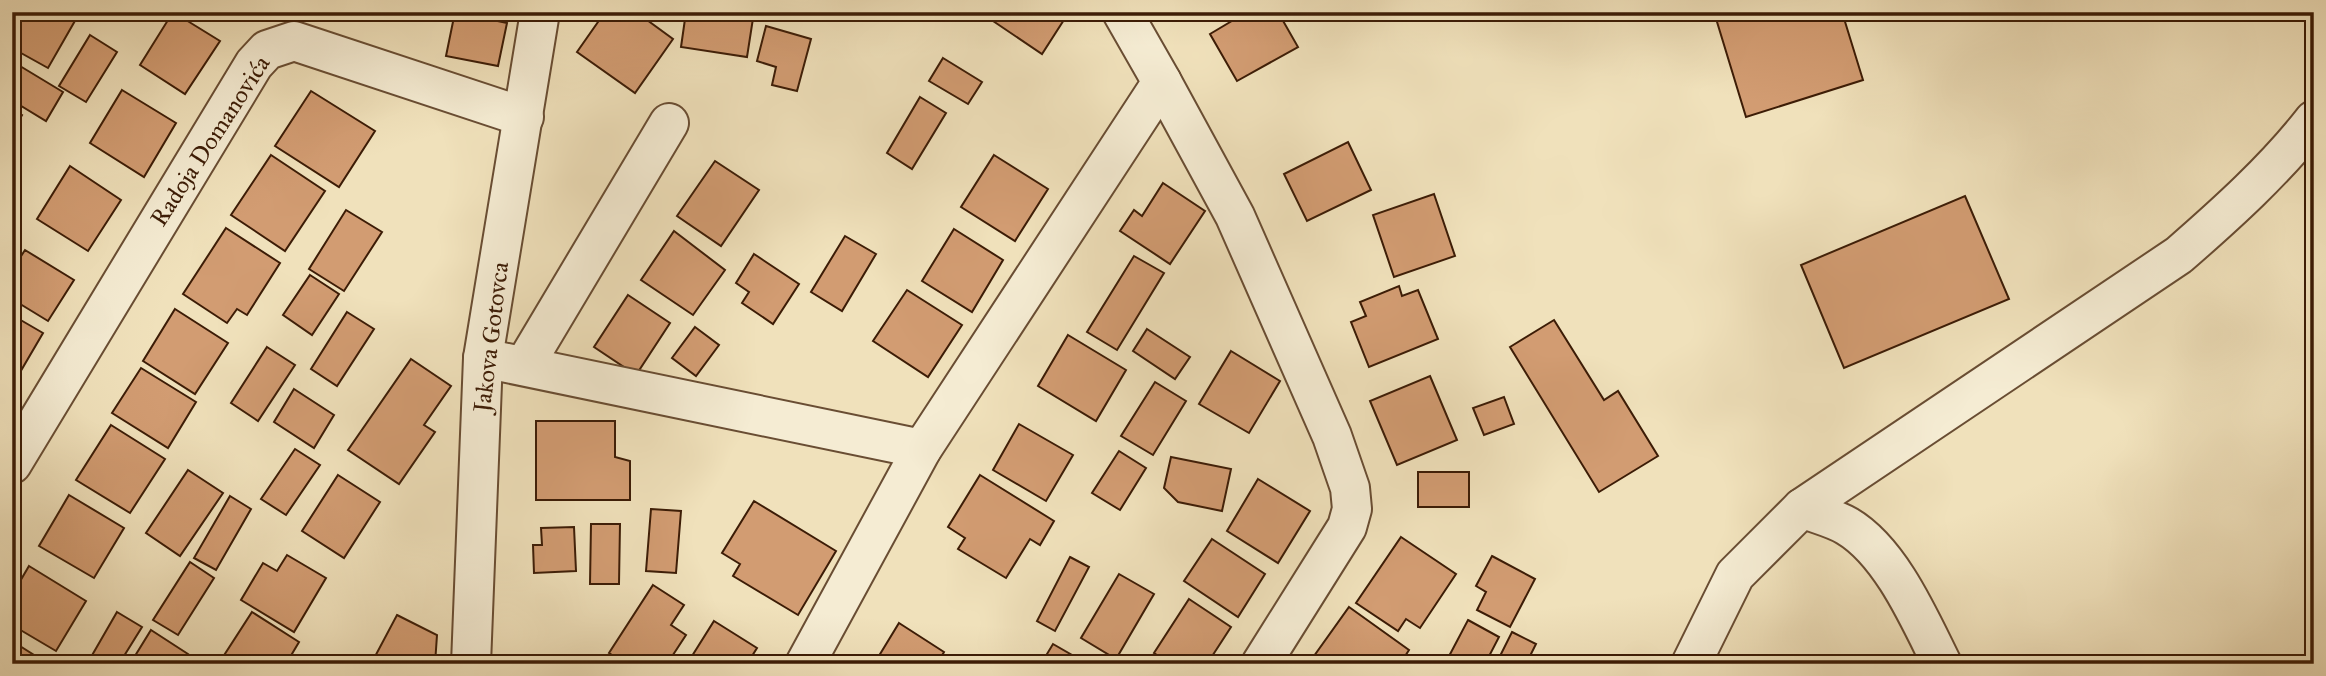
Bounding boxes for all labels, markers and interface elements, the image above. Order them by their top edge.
street label: Radoja Domanovića [144,49,277,232]
street label: Jakova Gotovca [467,259,515,417]

